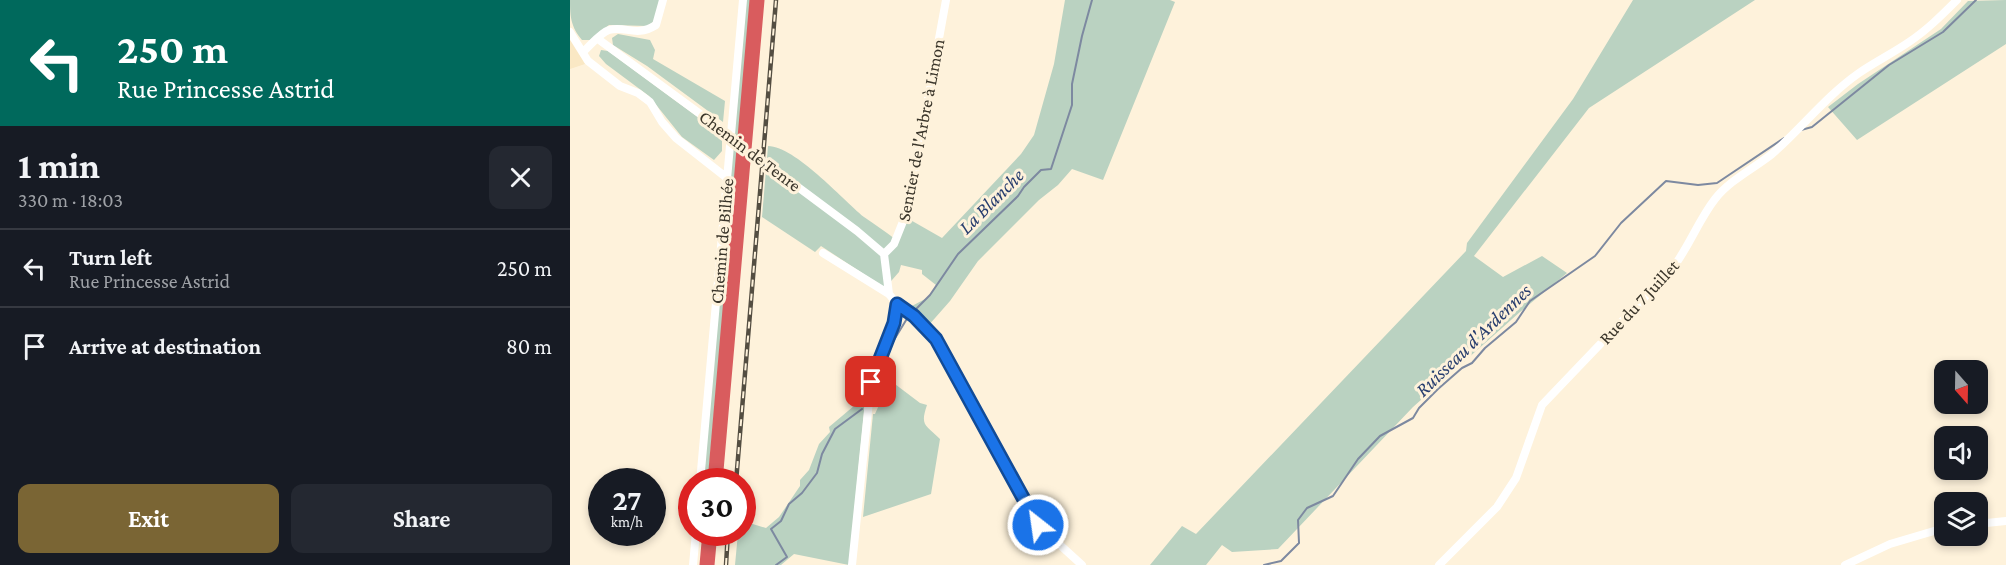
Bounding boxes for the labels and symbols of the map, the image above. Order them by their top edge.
street label: Sentier de l'Arbre à Limon [893,37,949,223]
street label: Chemin de Tenre [695,106,805,196]
water label: La Blanche [954,164,1028,238]
street label: Chemin de Bilhée [707,177,737,305]
street label: Rue du 7 Juillet [1595,255,1684,348]
water label: Ruisseau d'Ardennes [1411,279,1536,401]
pin [845,356,896,407]
north arrow [1934,360,1988,414]
speed limit sign: 30 [678,468,756,546]
position arrow [1006,493,1070,557]

